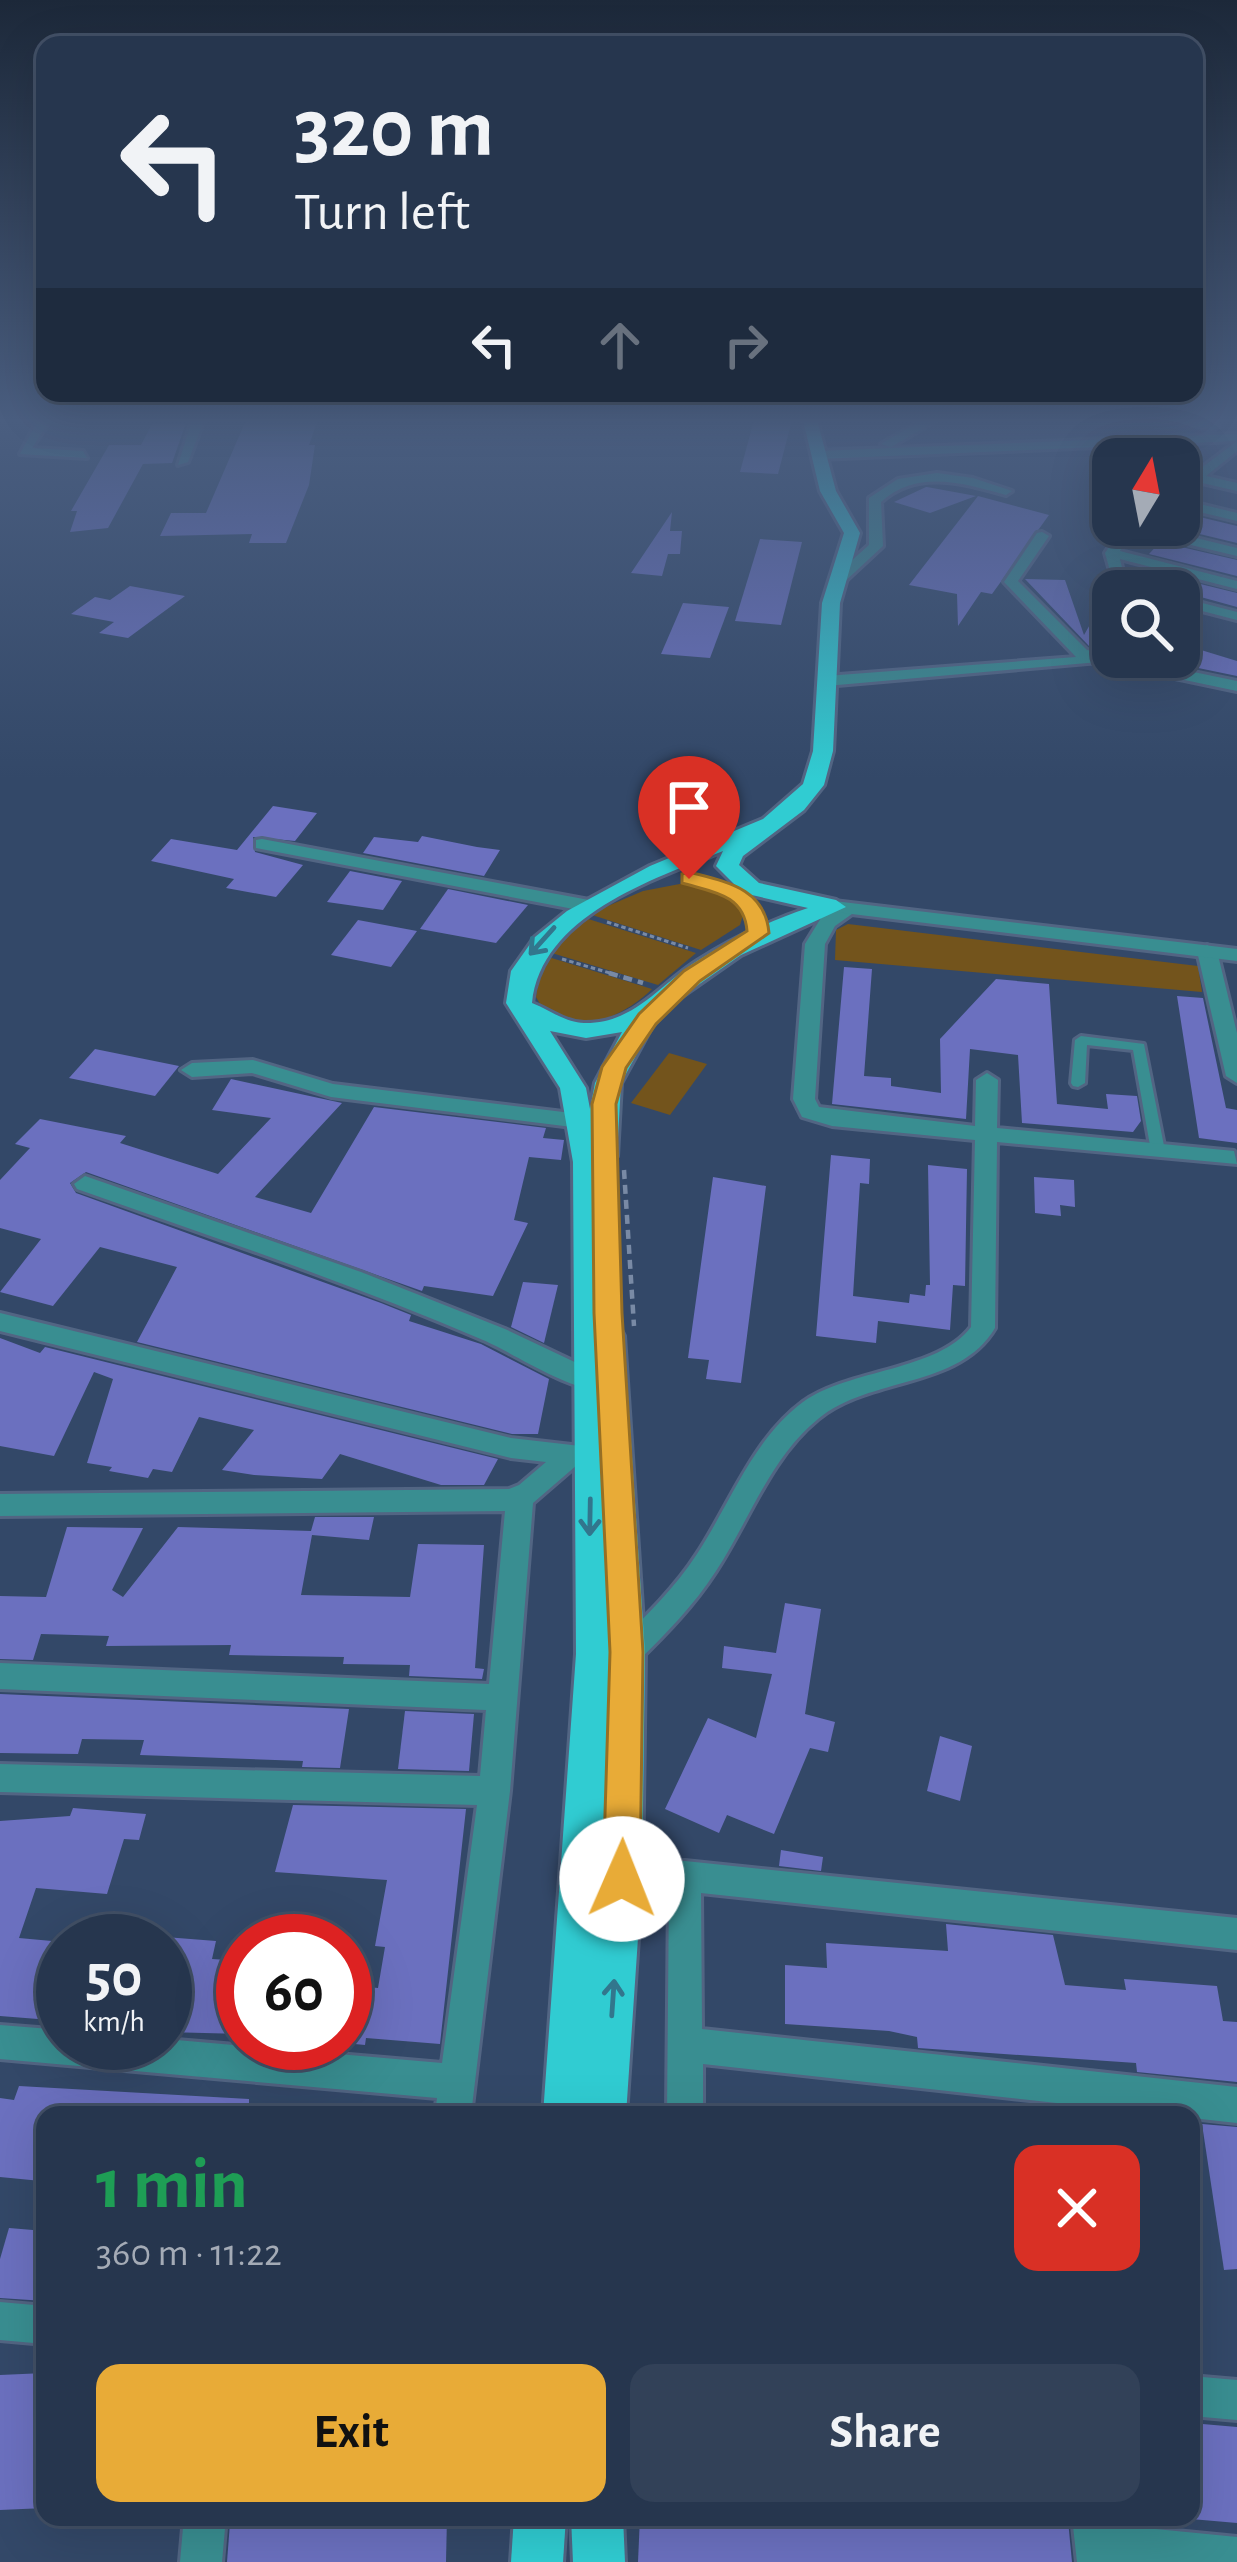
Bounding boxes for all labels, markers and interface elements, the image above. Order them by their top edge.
icon: left [96,84,252,240]
text: 320 m [294,88,494,172]
text: Turn left [294,186,470,240]
icon: left [461,312,527,378]
icon: ahead [587,312,653,378]
icon: right [713,312,779,378]
north arrow [1092,438,1200,546]
map controls [1092,438,1200,678]
button: search [1092,570,1200,678]
pin [638,756,740,879]
icon: arrive [656,774,722,840]
one-way arrow [529,926,556,956]
one-way arrow [578,1497,601,1536]
position arrow [559,1816,685,1942]
speed limit sign: 60 [216,1914,372,2070]
text: 50 [85,1947,143,2007]
one-way arrow [601,1979,624,2018]
text: km/h [83,2007,145,2037]
button: close [1014,2145,1140,2271]
text: 1 min [96,2149,248,2221]
text: 360 m · 11:22 [96,2234,282,2273]
button: Exit [96,2364,606,2502]
button: Share [630,2364,1140,2502]

